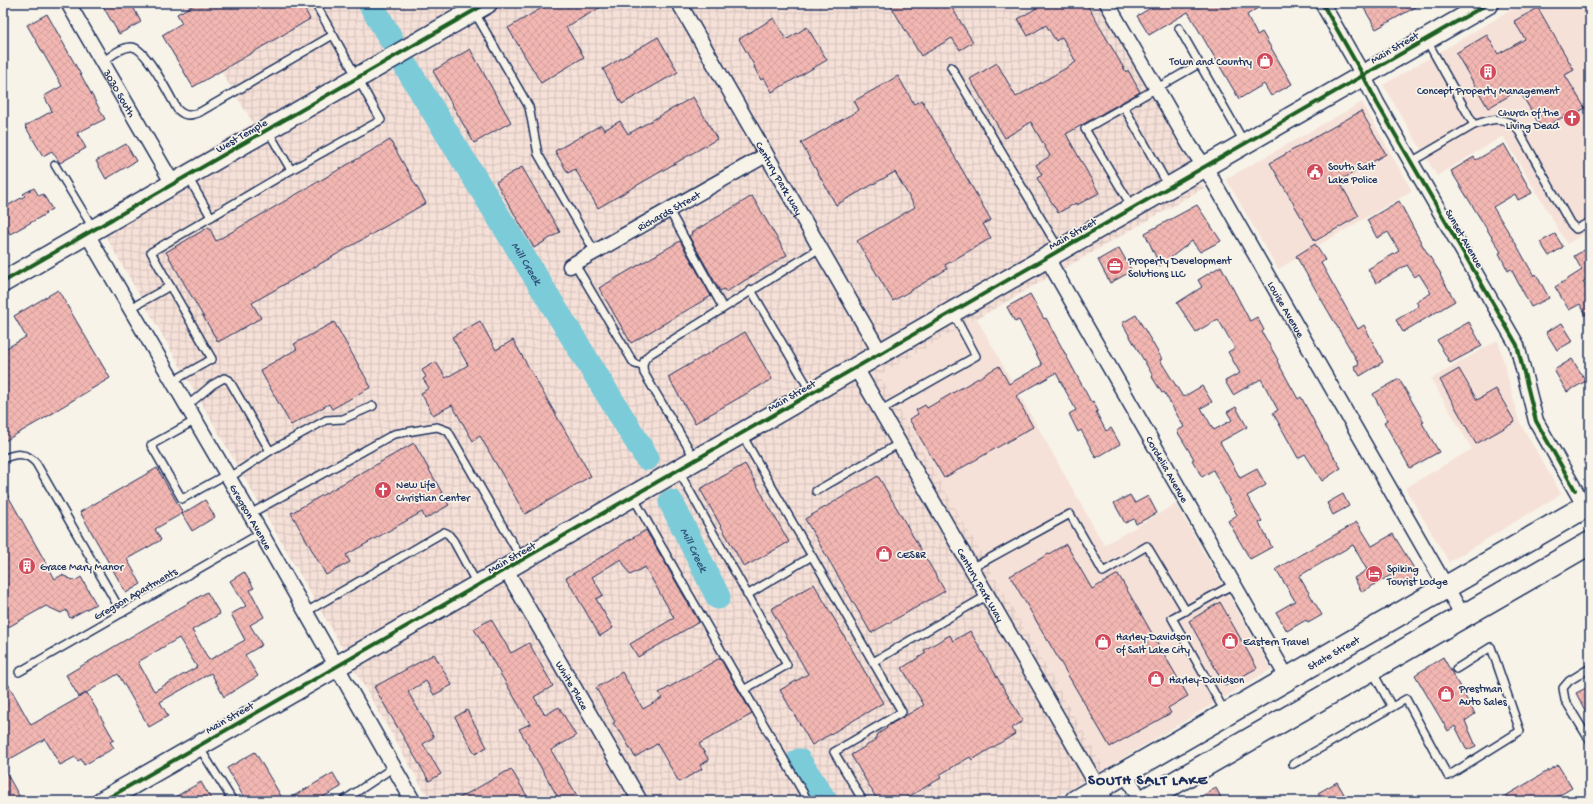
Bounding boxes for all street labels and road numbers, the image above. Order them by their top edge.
street label: Main Street [1369,29,1422,67]
street label: 3030 South [99,67,137,120]
street label: West Temple [214,117,270,156]
street label: Century Park Way [752,140,804,219]
street label: Richards Street [636,189,704,235]
street label: Sunset Avenue [1442,208,1485,271]
street label: Main Street [1047,215,1100,253]
street label: Louise Avenue [1264,280,1306,341]
street label: Main Street [766,377,819,415]
street label: Cordelia Avenue [1142,435,1190,505]
street label: Gregson Avenue [226,483,273,553]
street label: Main Street [486,539,539,577]
street label: Century Park Way [953,547,1006,625]
street label: Gregson Apartments [92,566,181,623]
street label: State Street [1306,634,1364,674]
street label: White Place [552,659,590,713]
street label: Main Street [204,699,257,737]

